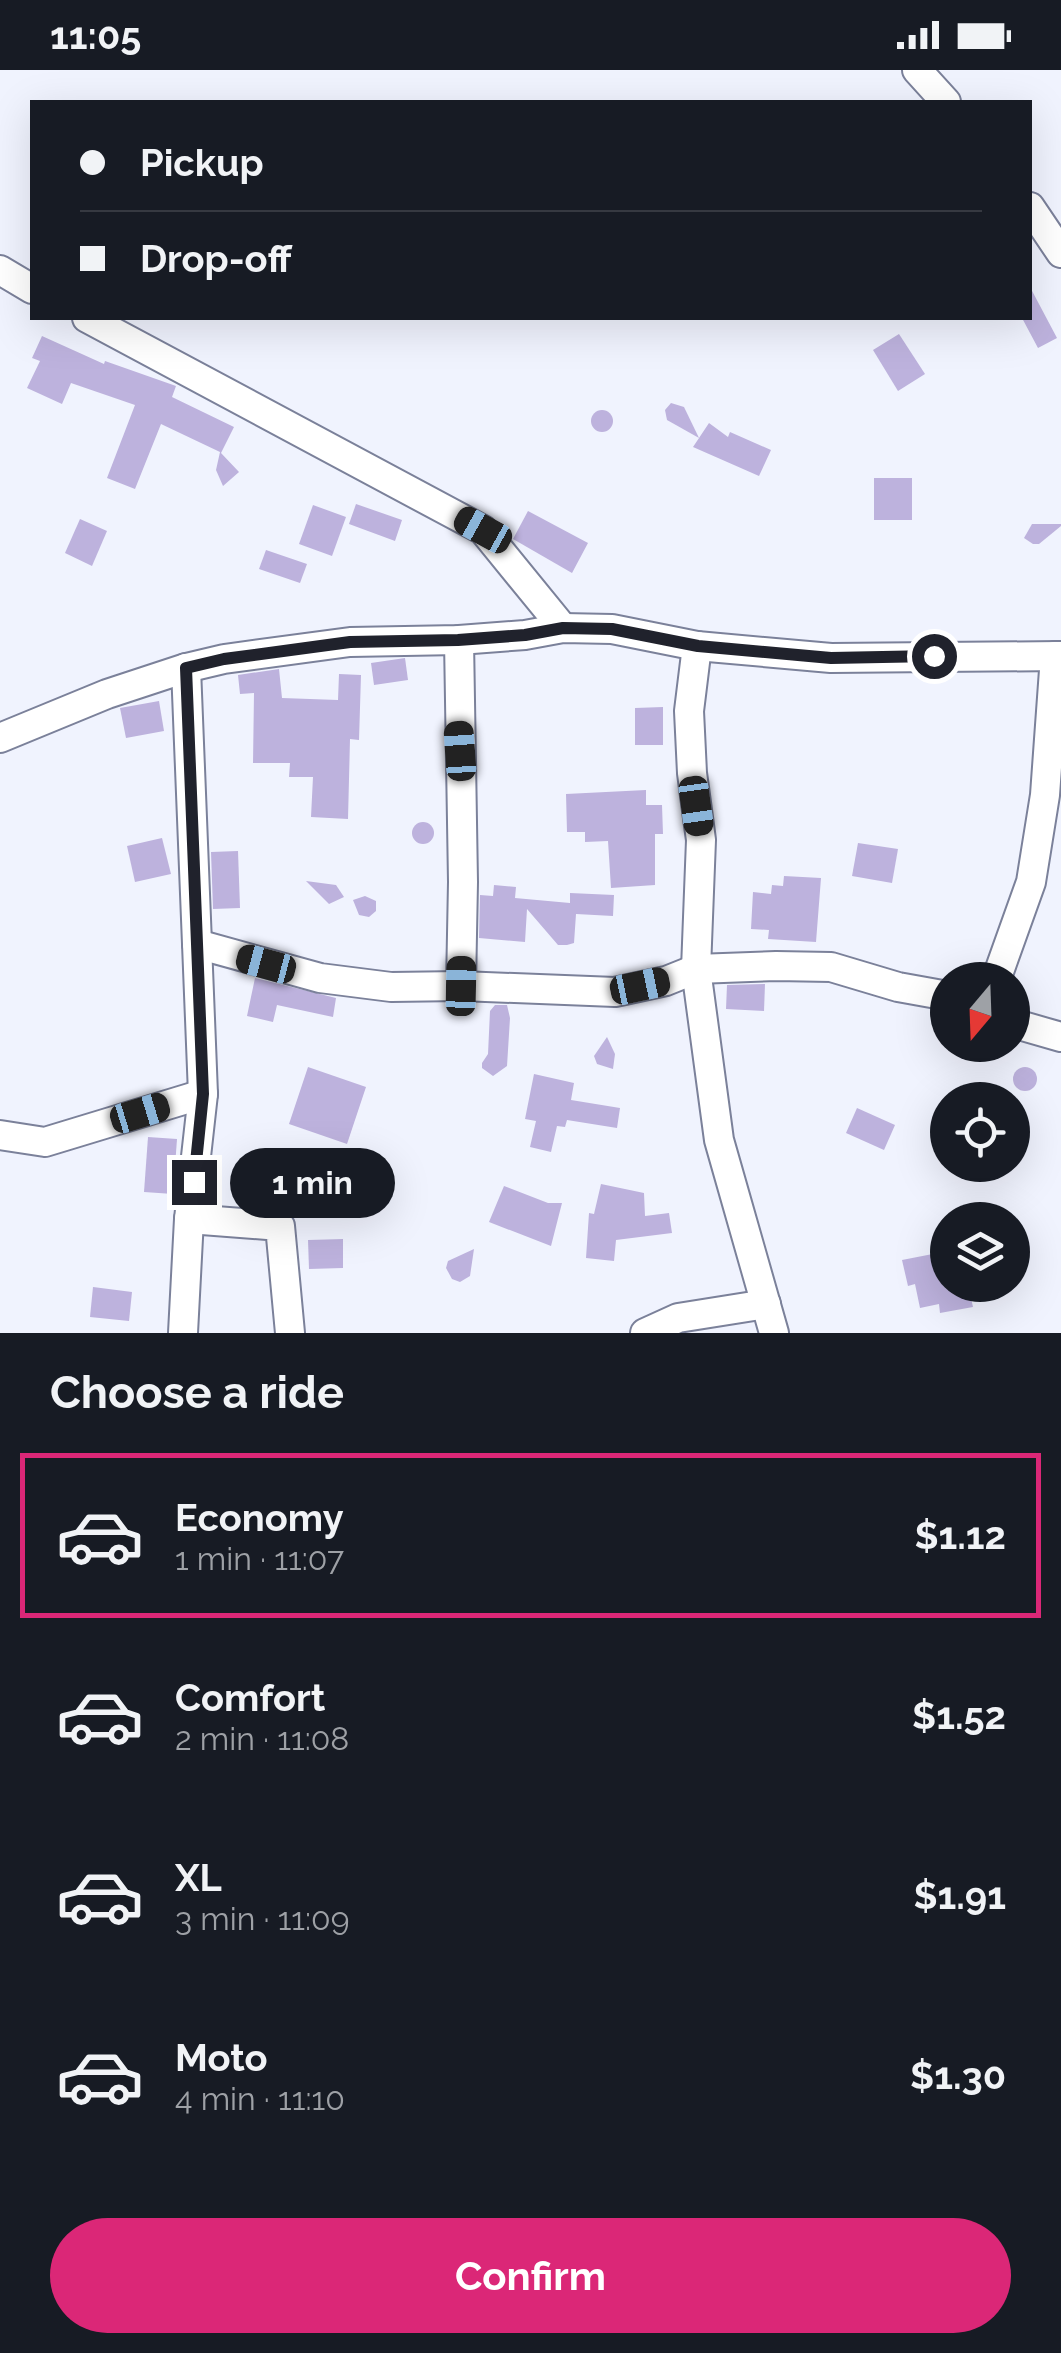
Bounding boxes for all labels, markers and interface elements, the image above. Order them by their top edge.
text: 11:05 [50,13,141,58]
text: Pickup [140,140,264,185]
text: Drop-off [140,236,292,281]
car [449,502,517,558]
route start [912,634,957,679]
car [443,720,477,782]
car [677,774,715,838]
car [233,942,299,986]
car [445,956,477,1016]
north arrow [930,962,1030,1062]
map controls [930,962,1030,1302]
car [608,965,672,1007]
button: locate [930,1082,1030,1182]
car [107,1090,173,1136]
callout: 1 min [229,1147,394,1217]
route end [172,1160,217,1205]
text: 1 min [272,1164,353,1201]
button: layers [930,1202,1030,1302]
text: Choose a ride [50,1366,344,1419]
icon: car [55,1491,145,1581]
text: Economy [175,1495,344,1540]
text: $1.12 [914,1513,1006,1558]
text: 1 min · 11:07 [175,1540,344,1577]
icon: car [55,1671,145,1761]
text: Comfort [175,1675,325,1720]
text: $1.52 [912,1693,1006,1738]
text: 2 min · 11:08 [175,1720,349,1757]
icon: car [55,1851,145,1941]
text: XL [175,1855,222,1900]
text: $1.91 [913,1873,1006,1918]
text: 3 min · 11:09 [175,1900,349,1937]
icon: car [55,2031,145,2121]
text: Moto [175,2035,268,2080]
text: $1.30 [910,2053,1006,2098]
text: 4 min · 11:10 [175,2080,345,2117]
button: Confirm [50,2218,1011,2333]

